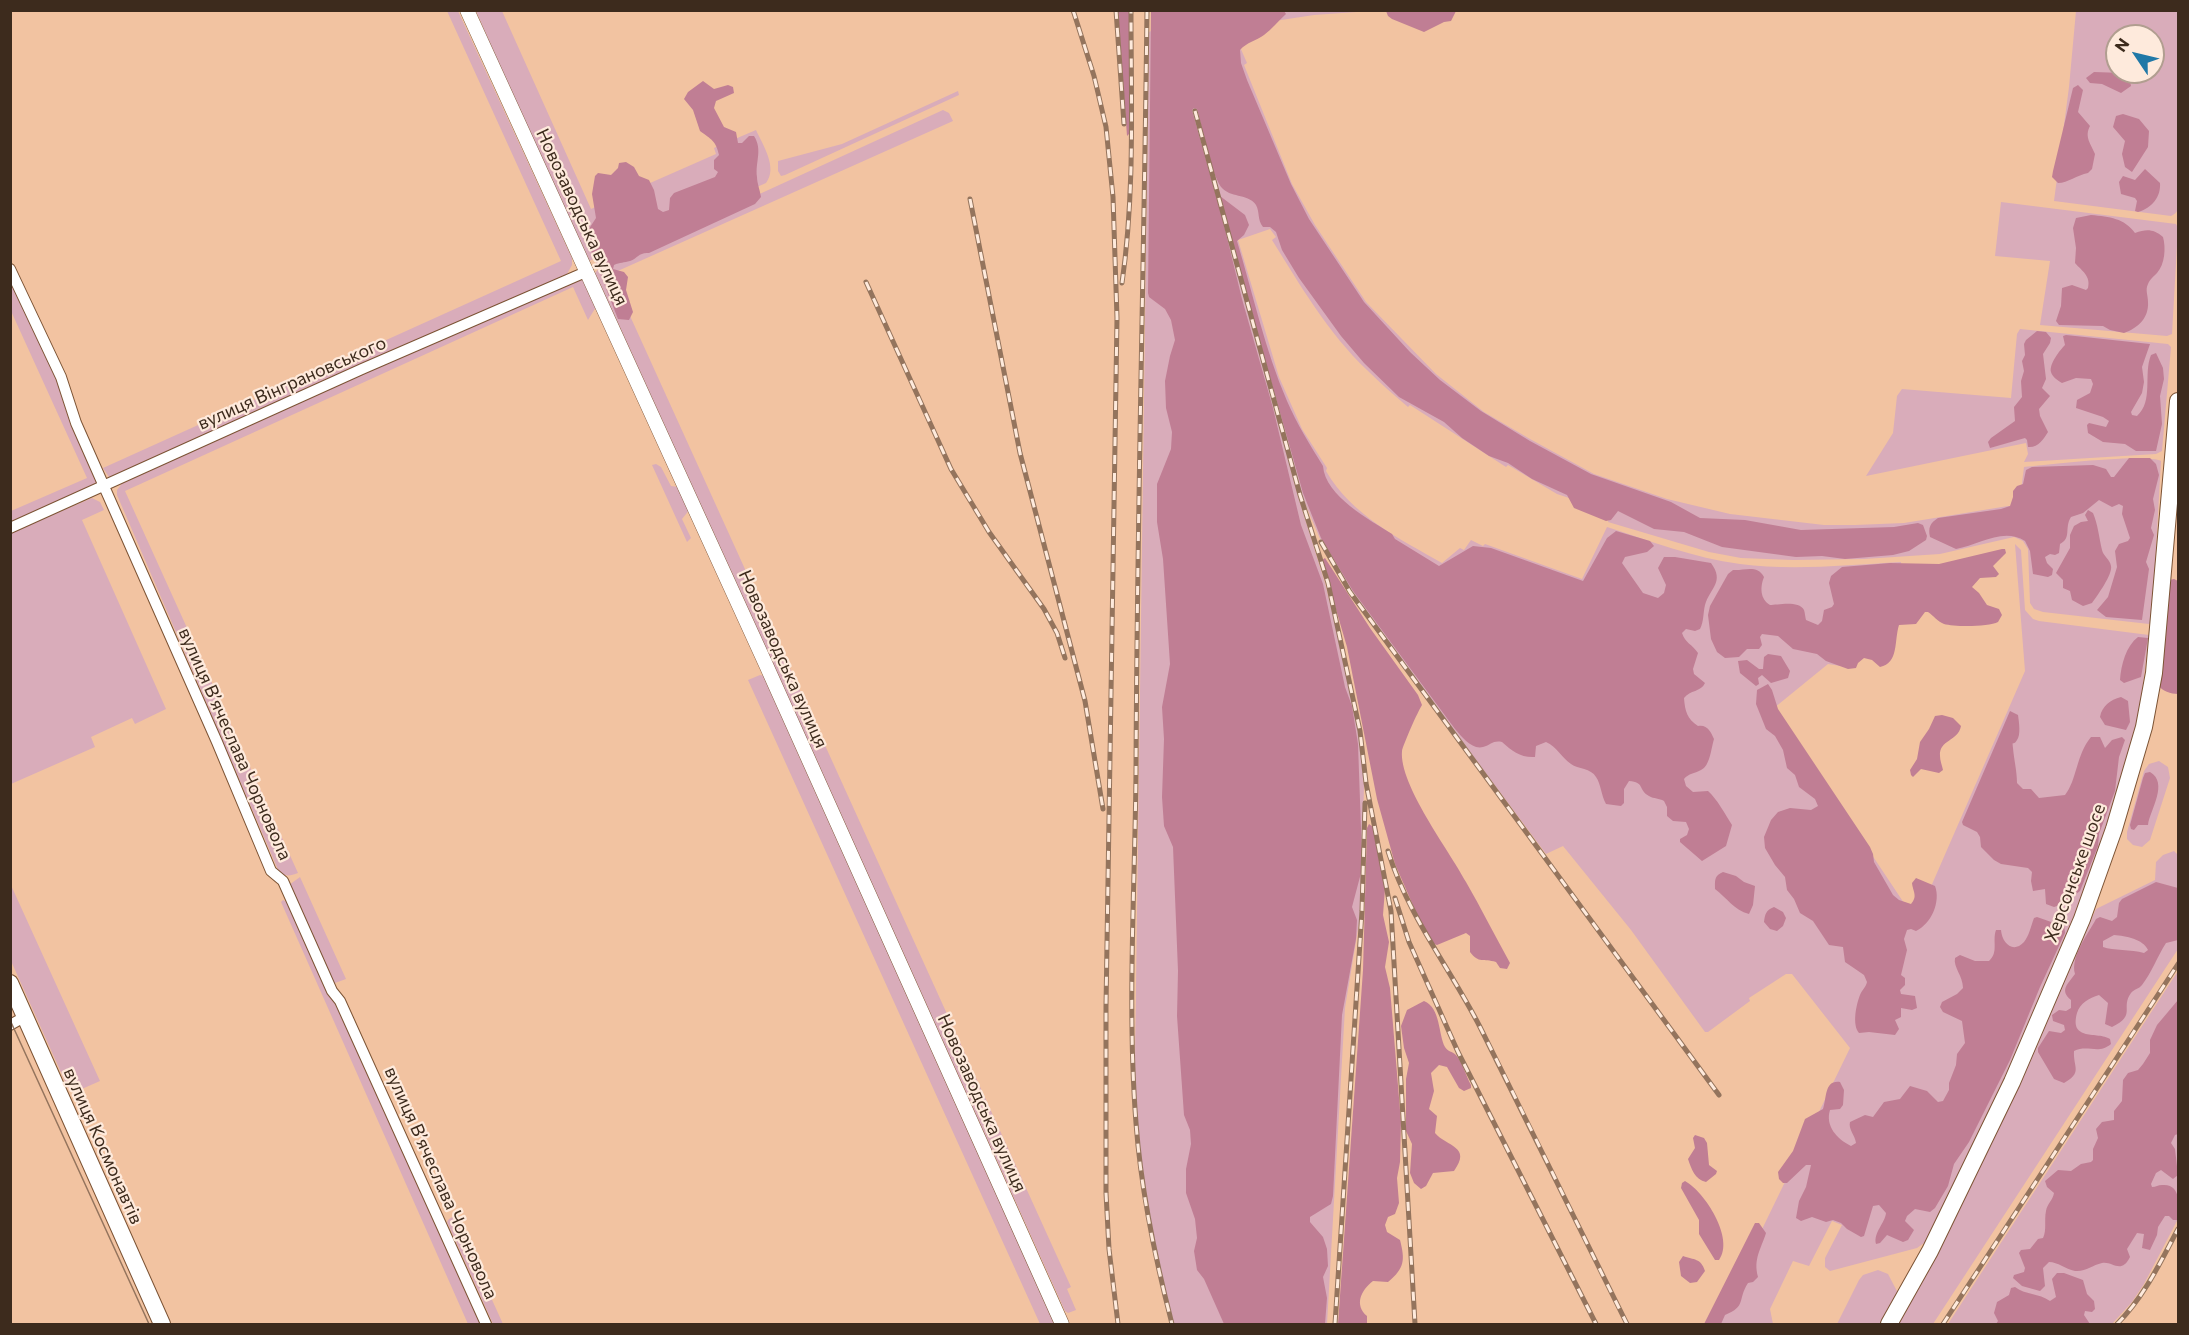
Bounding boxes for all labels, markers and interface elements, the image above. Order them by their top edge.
north arrow [2105,24,2165,84]
text: N [2110,34,2133,55]
street label: Новозаводська вулиця [531,125,633,309]
street label: вулиця Вінграновського [195,332,389,434]
street label: Новозаводська вулиця [734,567,832,751]
street label: вулиця Вʼячеслава Чорновола [174,625,296,863]
street label: Херсонське шосе [2040,801,2110,945]
street label: Новозаводська вулиця [933,1011,1031,1195]
street label: вулиця Вʼячеслава Чорновола [380,1064,502,1302]
street label: вулиця Космонавтів [59,1065,147,1227]

